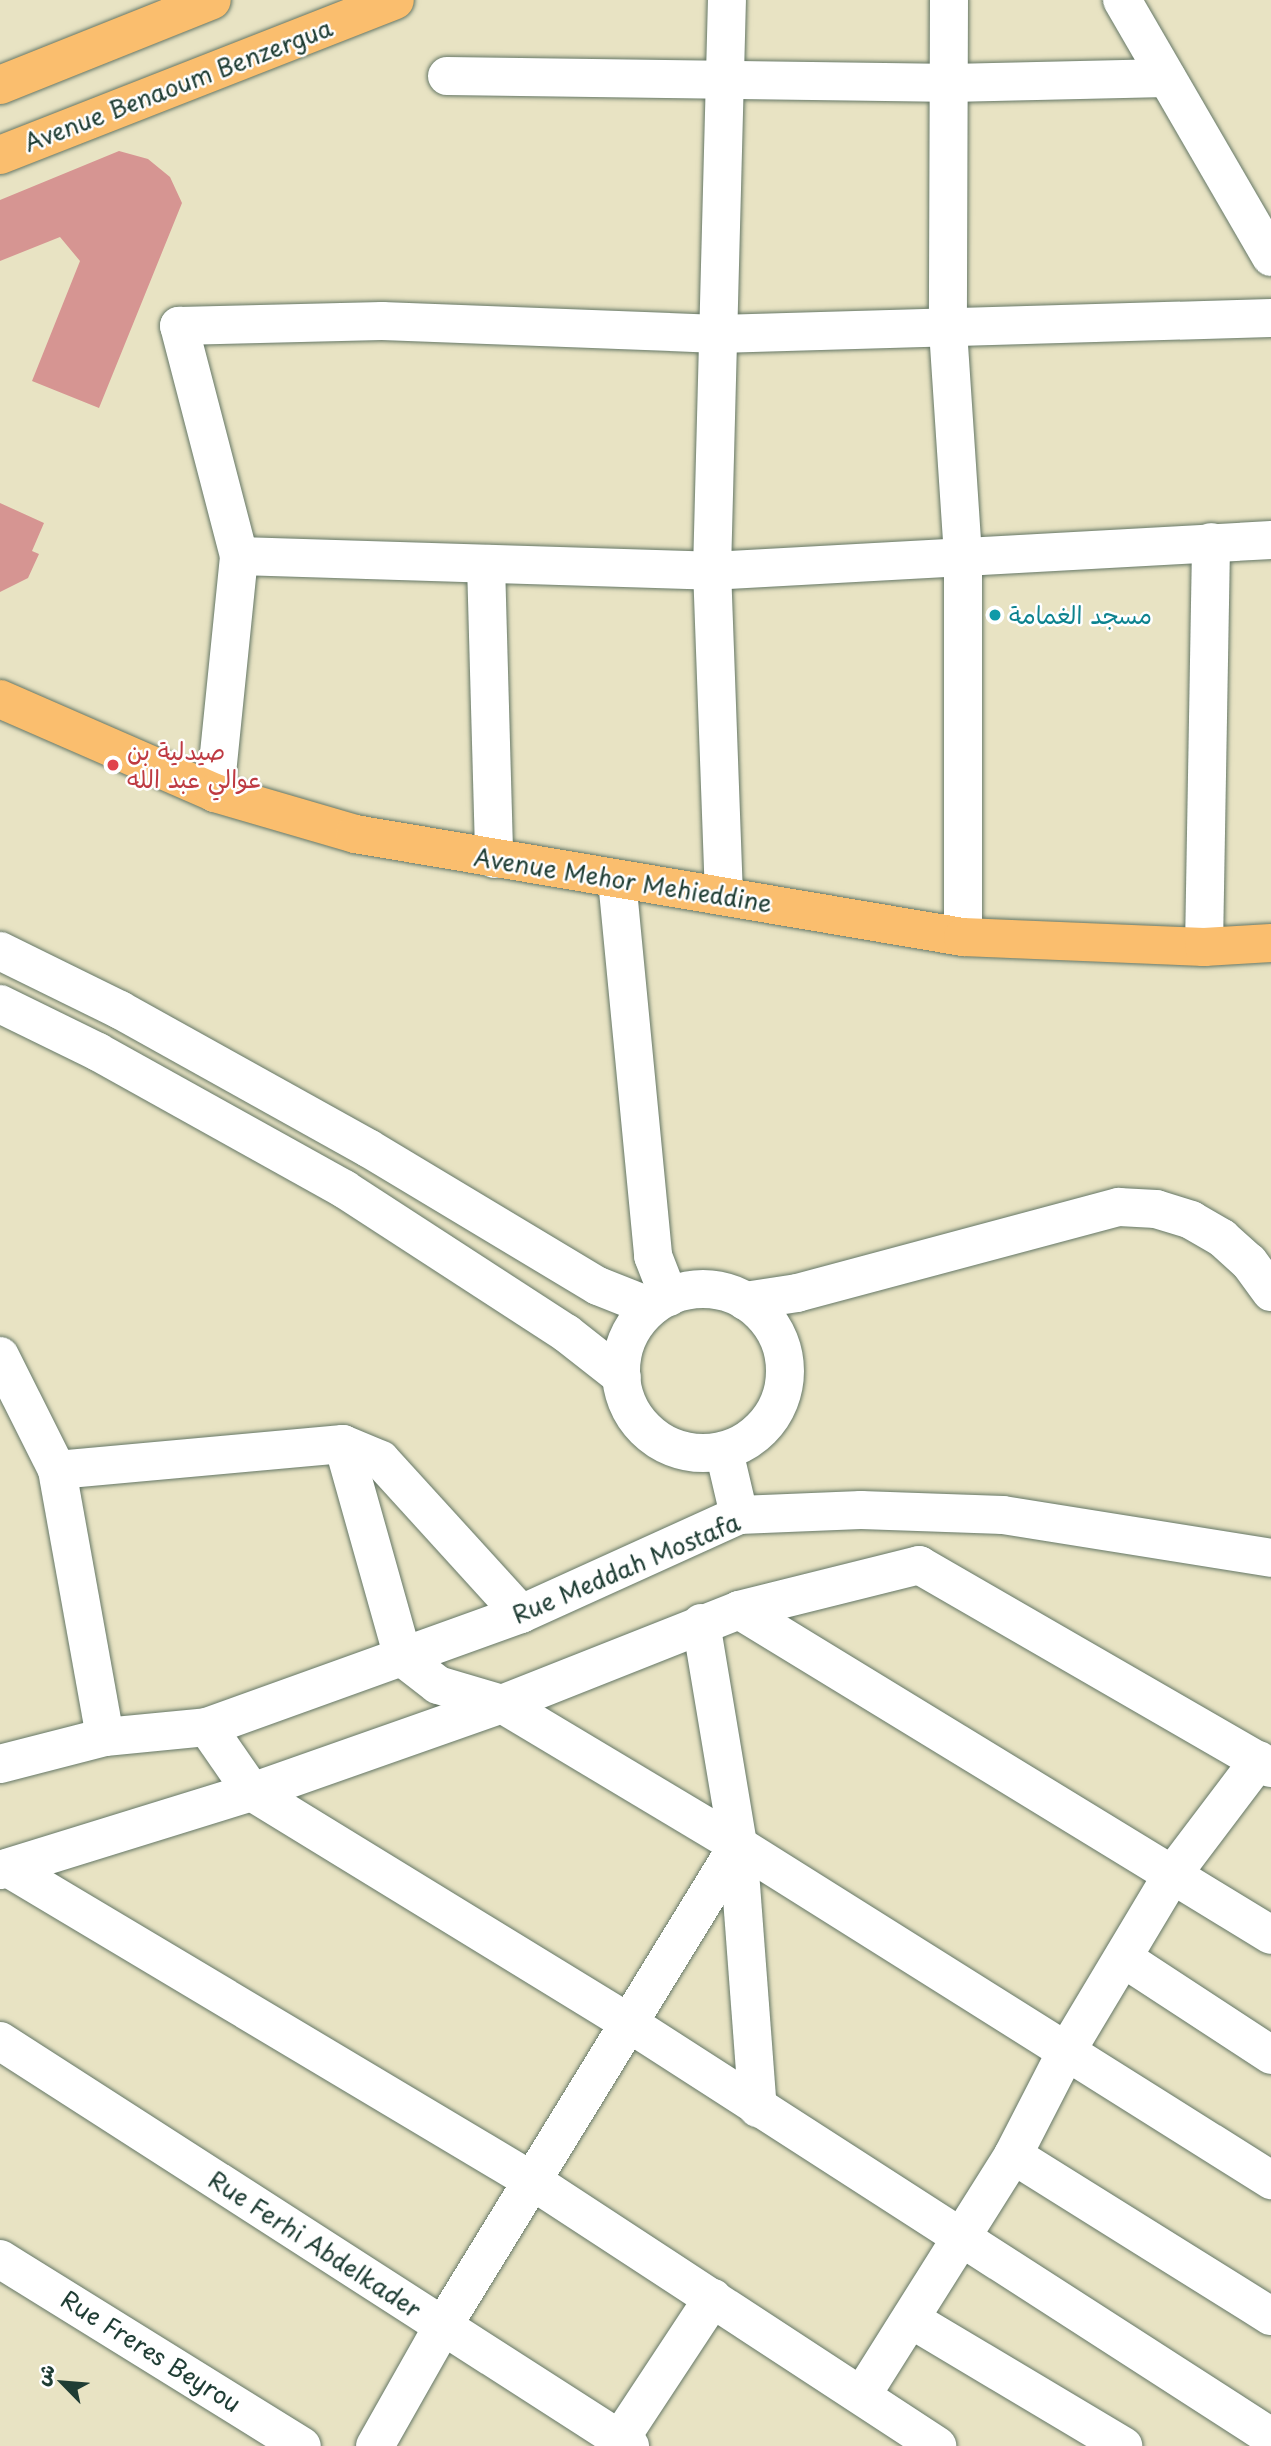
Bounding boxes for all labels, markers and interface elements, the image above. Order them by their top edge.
street label: Avenue Benaoum Benzergua [20,13,336,157]
place label: مسجد الغمامة [1009,601,1152,629]
marker: مسجد الغمامة [987,607,1003,623]
place label: صيدلية بن عوالي عبد الله [127,737,262,793]
marker: صيدلية بن عوالي عبد الله [105,757,121,773]
street label: Avenue Mehor Mehieddine [473,842,773,918]
street label: Rue Meddah Mostafa [507,1507,745,1629]
street label: Rue Ferhi Abdelkader [202,2164,428,2324]
street label: Rue Freres Beyrou [53,2282,249,2420]
north arrow [28,2348,98,2418]
text: ش [27,2359,61,2390]

